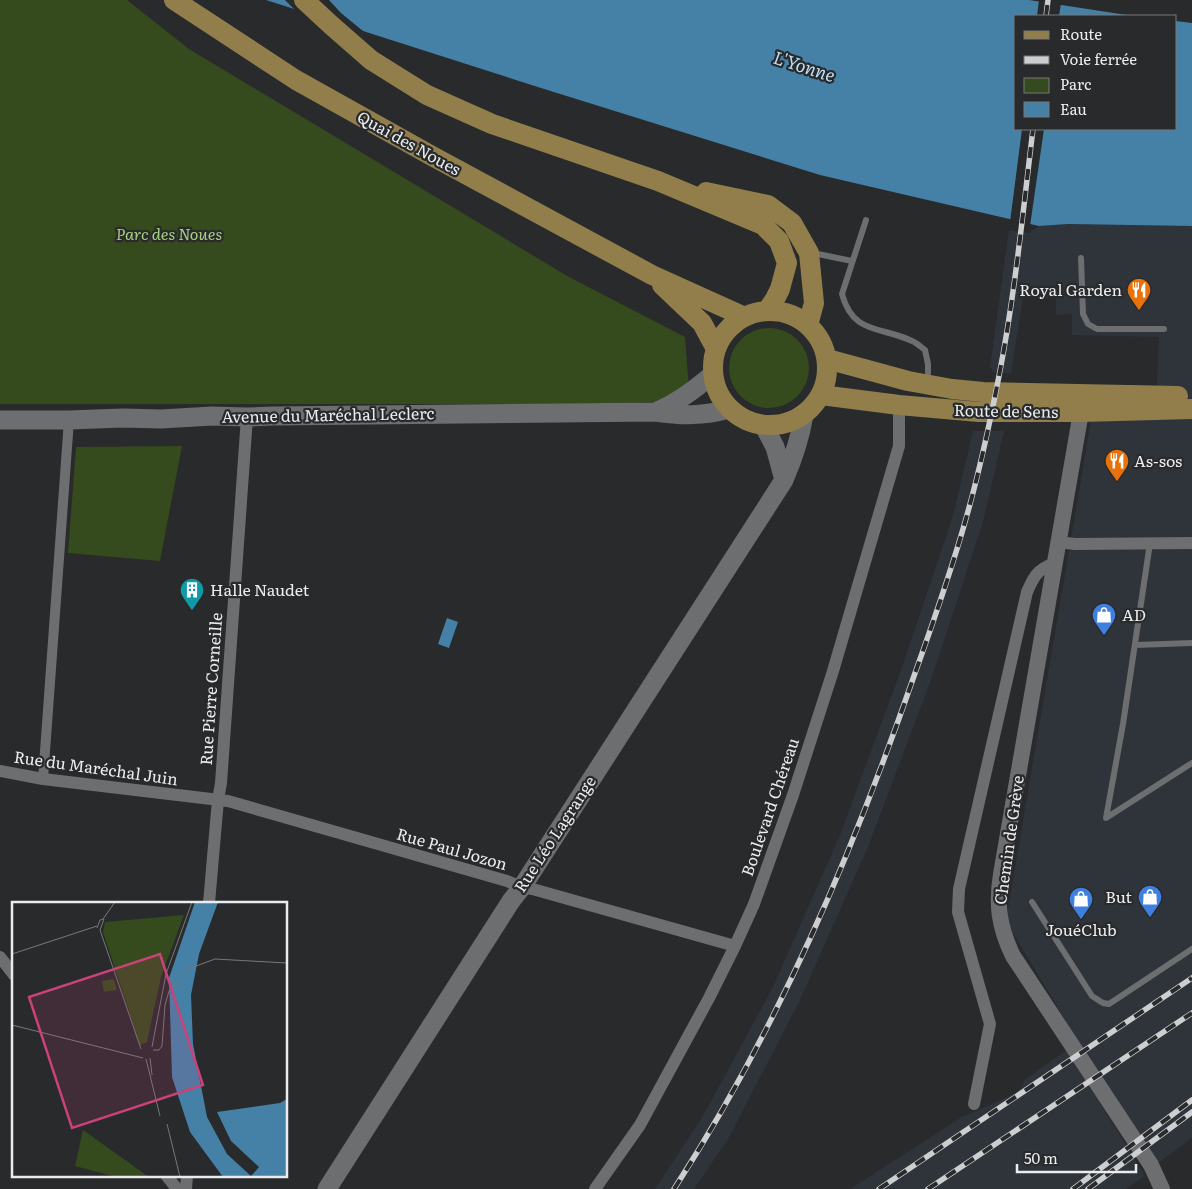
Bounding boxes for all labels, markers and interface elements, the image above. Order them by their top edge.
legend [1014,15,1177,130]
text: Route [1060,22,1102,45]
water label: L'Yonne [770,43,839,88]
text: Voie ferrée [1060,47,1137,70]
text: Parc [1060,72,1092,95]
text: Eau [1060,97,1087,120]
street label: Quai des Noues [353,104,466,180]
park label: Parc des Noues [116,221,222,245]
place label: Royal Garden [1019,277,1122,301]
restaurant icon: Royal Garden [1126,277,1152,311]
street label: Route de Sens [954,397,1058,423]
street label: Avenue du Maréchal Leclerc [221,400,435,428]
restaurant icon: As-sos [1104,448,1130,482]
place label: As-sos [1134,448,1182,472]
building icon: Halle Naudet [179,577,205,611]
place label: Halle Naudet [210,577,310,601]
shop icon: AD [1091,602,1117,636]
place label: AD [1122,602,1146,626]
street label: Rue Pierre Corneille [193,612,227,766]
street label: Boulevard Chéreau [734,734,804,879]
street label: Rue du Maréchal Juin [13,744,180,790]
street label: Rue Léo Lagrange [507,770,601,897]
street label: Chemin de Grève [987,774,1029,906]
street label: Rue Paul Jozon [394,821,511,875]
place label: But [1105,884,1133,908]
shop icon: But [1137,884,1163,918]
shop icon: JouéClub [1068,886,1094,920]
inset map [12,902,288,1176]
place label: JouéClub [1045,917,1117,941]
scale bar [1017,1142,1136,1174]
text: 50 m [1024,1146,1058,1169]

